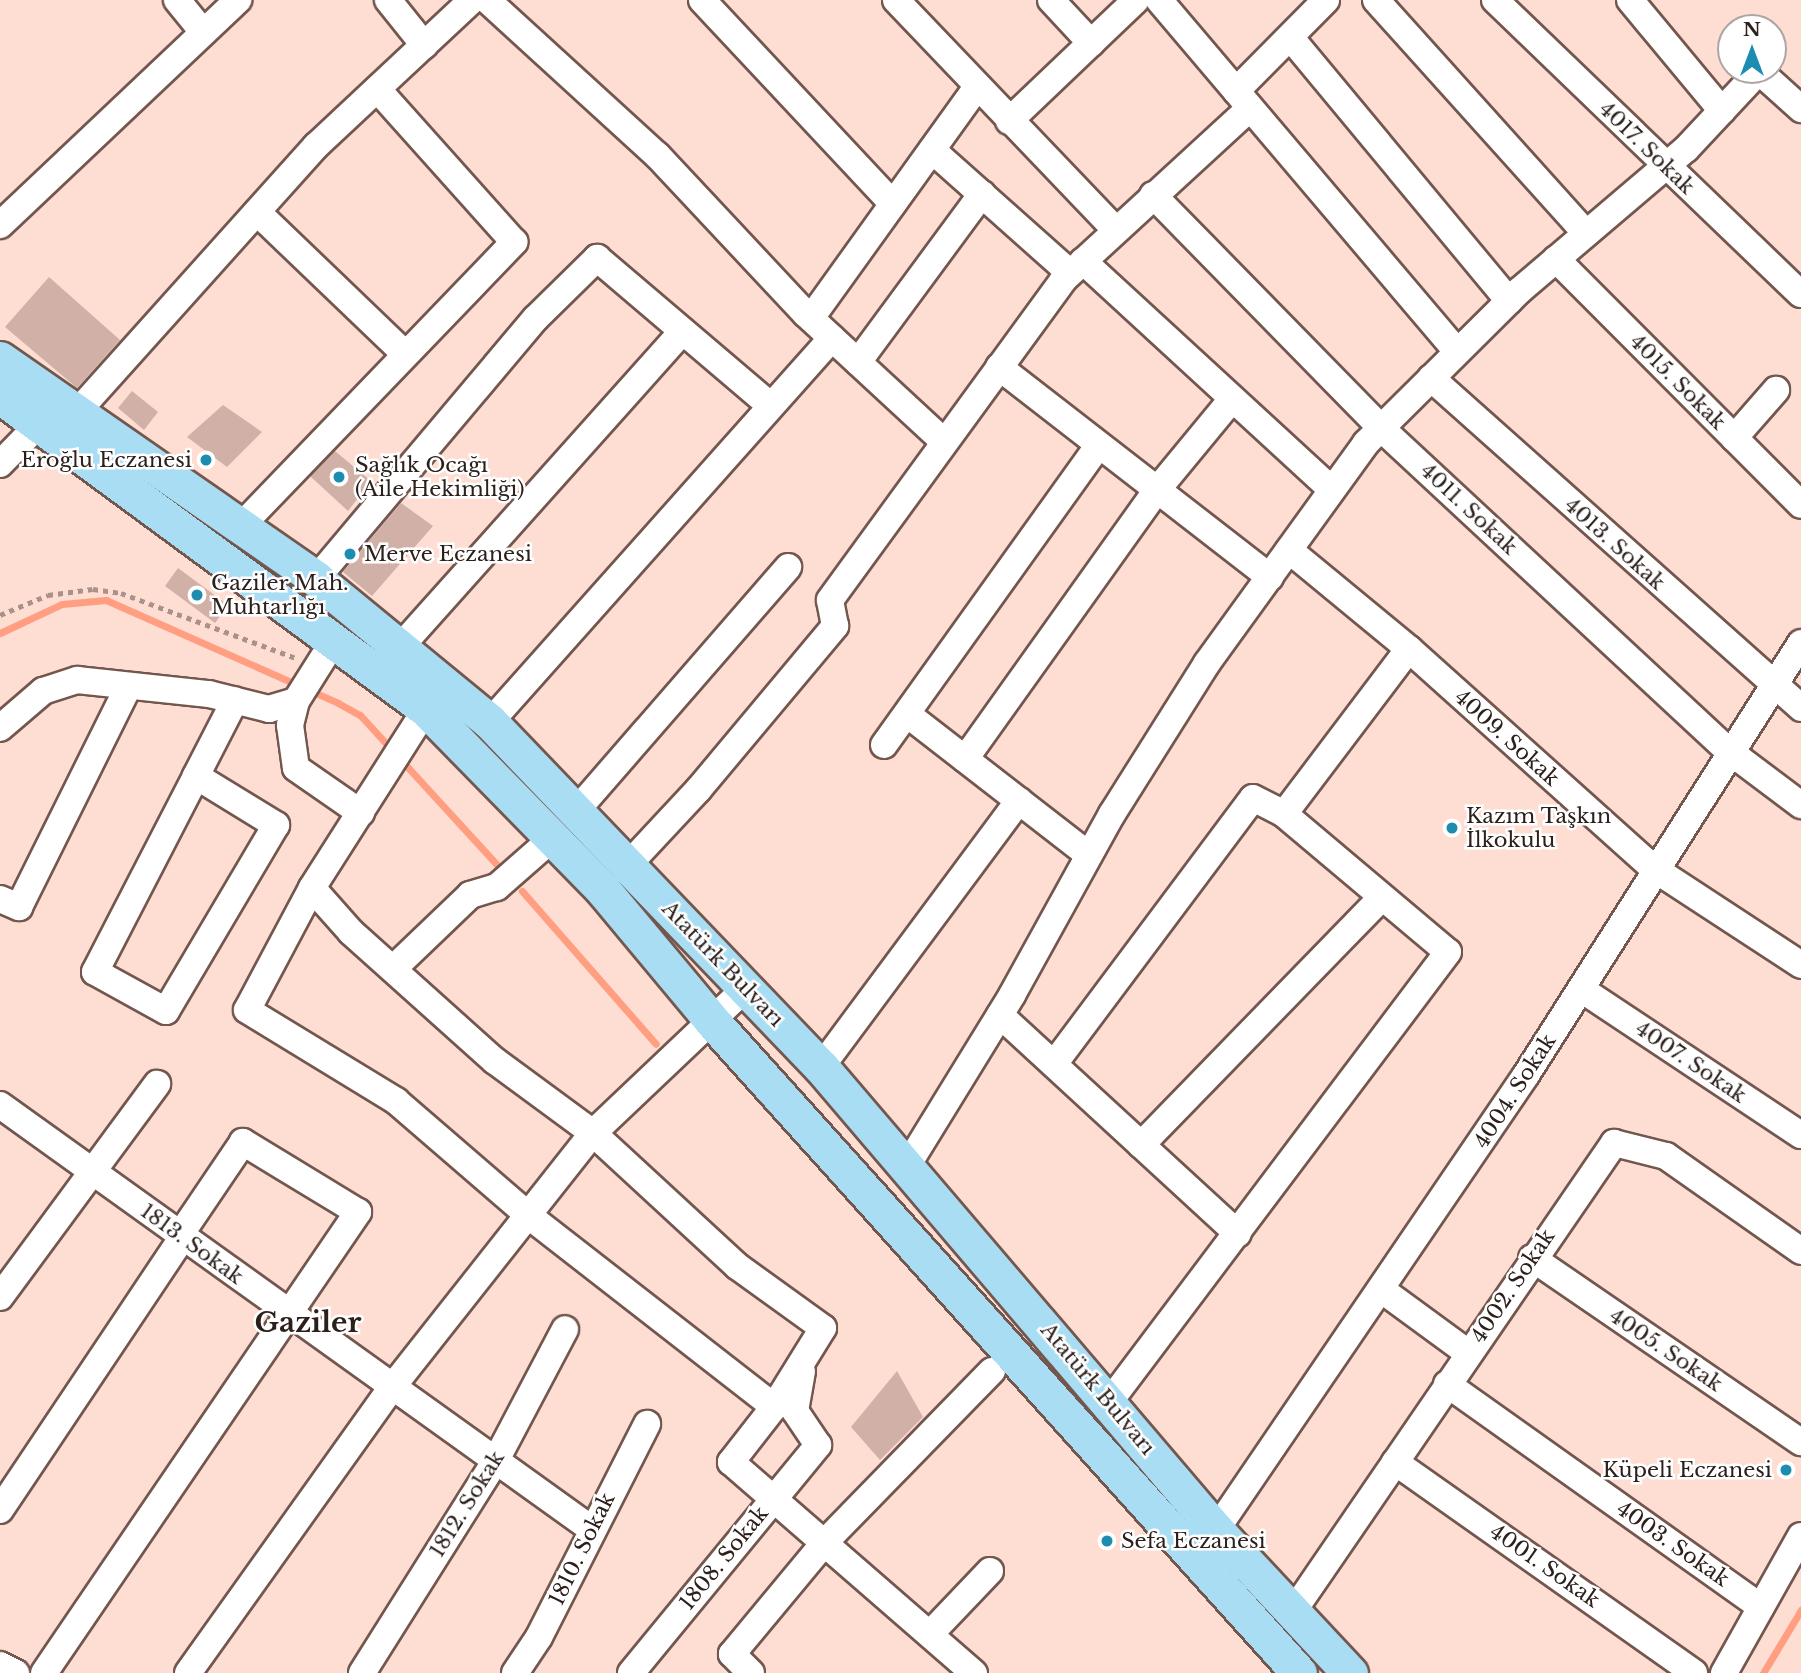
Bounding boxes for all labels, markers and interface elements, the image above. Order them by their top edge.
north arrow [1717,14,1787,84]
text: N [1743,18,1761,41]
street label: 4017. Sokak [1594,96,1700,200]
street label: 4015. Sokak [1625,329,1731,435]
place label: Eroğlu Eczanesi [21,447,192,473]
marker: Eroğlu Eczanesi [198,452,214,468]
place label: Sağlık Ocağı (Aile Hekimliği) [355,452,524,502]
street label: 4011. Sokak [1416,458,1522,560]
marker: Sağlık Ocağı (Aile Hekimliği) [329,467,349,487]
street label: 4013. Sokak [1560,492,1670,596]
place label: Merve Eczanesi [364,541,532,567]
marker: Merve Eczanesi [342,546,358,562]
place label: Gaziler Mah. Muhtarlığı [211,570,349,620]
marker: Gaziler Mah. Muhtarlığı [189,587,205,603]
street label: 4009. Sokak [1450,685,1564,791]
place label: Kazım Taşkın İlkokulu [1466,803,1612,853]
marker: Kazım Taşkın İlkokulu [1444,820,1460,836]
street label: Atatürk Bulvarı [657,896,789,1032]
street label: 4007. Sokak [1631,1016,1751,1108]
street label: 4004. Sokak [1469,1029,1561,1153]
street label: 1813. Sokak [136,1198,248,1290]
street label: 4002. Sokak [1466,1224,1560,1348]
street label: 4005. Sokak [1605,1303,1727,1397]
district label: Gaziler [255,1306,361,1340]
street label: Atatürk Bulvarı [1035,1318,1161,1460]
street label: 1812. Sokak [424,1446,510,1562]
place label: Küpeli Eczanesi [1602,1457,1772,1483]
marker: Küpeli Eczanesi [1778,1462,1794,1478]
street label: 1810. Sokak [544,1488,620,1610]
street label: 4003. Sokak [1612,1496,1734,1592]
street label: 1808. Sokak [675,1501,773,1615]
street label: 4001. Sokak [1485,1519,1605,1613]
place label: Sefa Eczanesi [1121,1528,1266,1554]
marker: Sefa Eczanesi [1099,1533,1115,1549]

